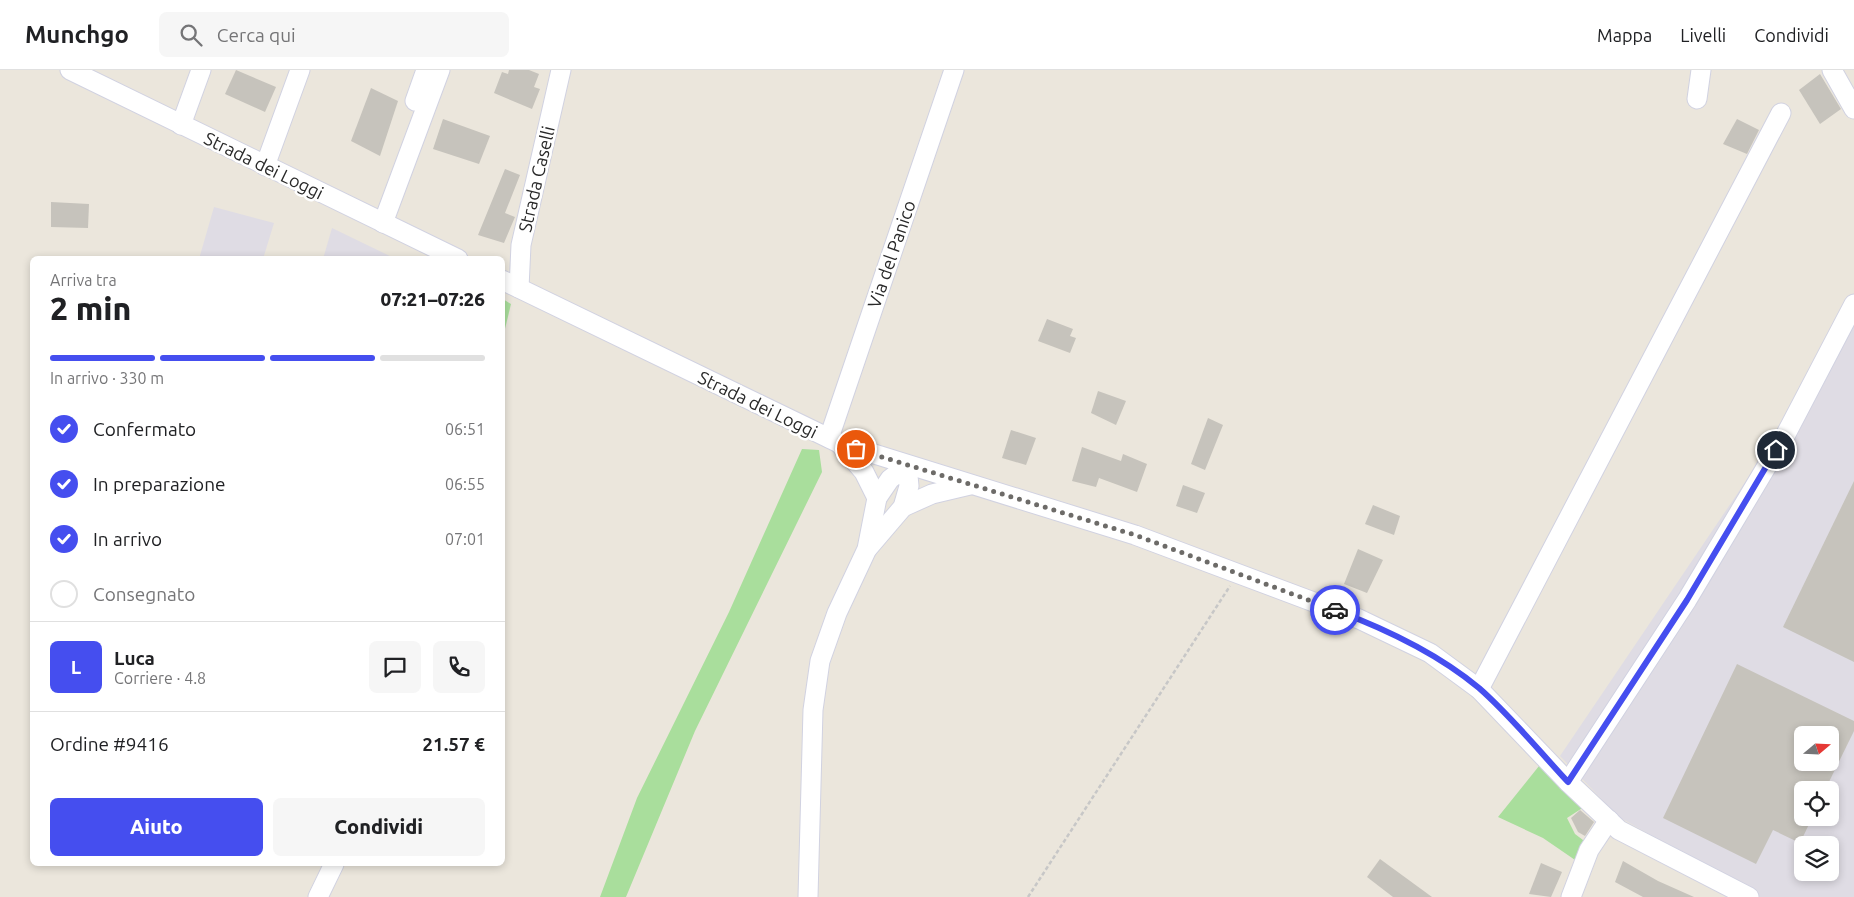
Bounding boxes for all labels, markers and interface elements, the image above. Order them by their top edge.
search box [159,12,509,57]
text: Munchgo [25,21,129,48]
icon: search [177,21,205,49]
text: Cerca qui [217,24,296,46]
text: Mappa [1597,25,1652,45]
text: Livelli [1680,25,1726,45]
text: Condividi [1754,25,1829,45]
street label: Strada Caselli [514,124,558,234]
street label: Strada dei Loggi [201,127,327,203]
street label: Via del Panico [863,198,919,310]
text: Arriva tra [50,271,117,289]
text: 07:21–07:26 [380,288,485,310]
text: 2 min [50,290,131,326]
street label: Strada dei Loggi [695,366,821,442]
text: In arrivo · 330 m [50,369,164,387]
icon: check [50,415,78,443]
text: Confermato [93,418,196,440]
text: 06:51 [445,420,485,438]
pin [835,428,877,470]
pin [1755,429,1797,471]
icon: bag [842,435,870,463]
icon: home [1762,436,1790,464]
icon: check [50,470,78,498]
text: In preparazione [93,473,226,495]
text: 06:55 [445,475,485,493]
icon: check [50,525,78,553]
text: In arrivo [93,528,162,550]
text: 07:01 [445,530,485,548]
text: Consegnato [93,583,195,605]
courier [1310,585,1360,635]
icon: car [1321,596,1349,624]
button: chat [369,641,421,693]
button: phone [433,641,485,693]
text: Luca [114,647,155,669]
text: L [71,656,81,678]
text: Corriere · 4.8 [114,669,206,687]
north arrow [1794,726,1839,771]
map controls [1794,726,1839,881]
text: Ordine #9416 [50,733,169,755]
text: 21.57 € [422,733,485,755]
button: locate [1794,781,1839,826]
button: Aiuto [50,798,263,856]
button: Condividi [273,798,485,856]
button: layers [1794,836,1839,881]

